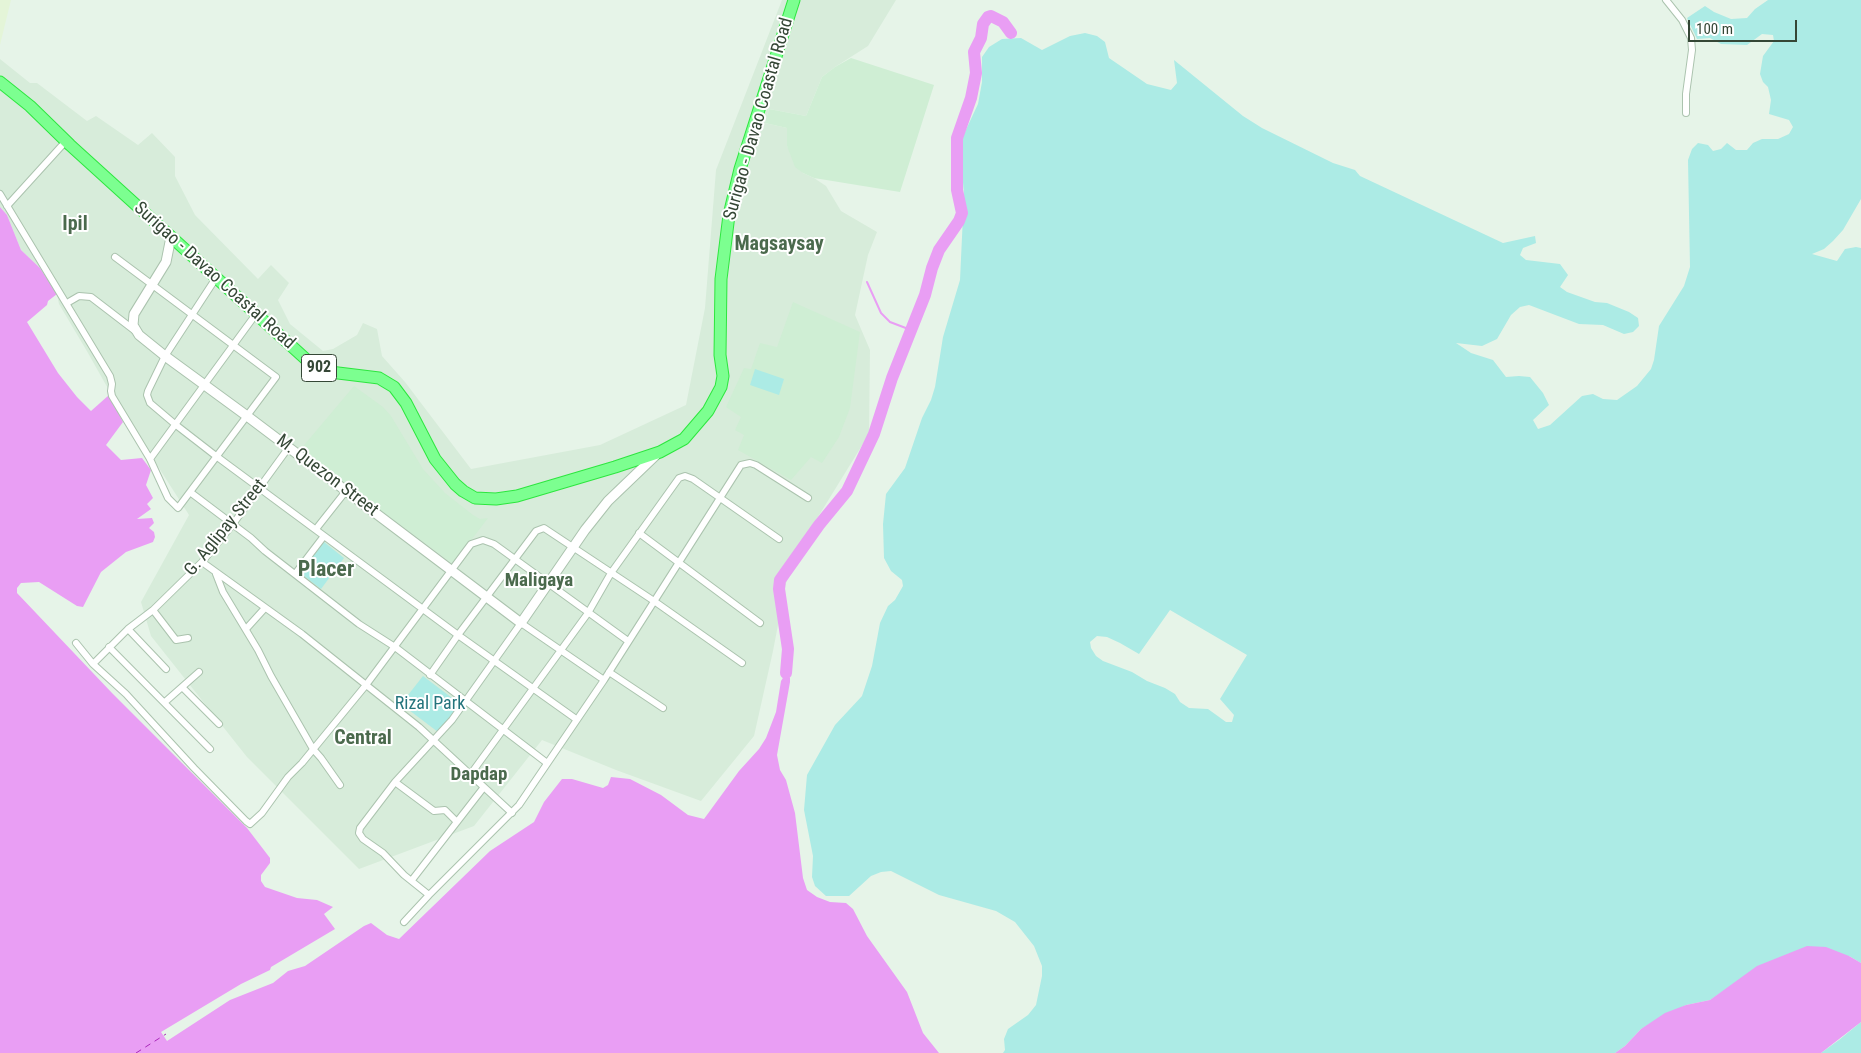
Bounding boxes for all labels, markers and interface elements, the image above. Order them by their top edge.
scale bar [1691,10,1800,42]
street label: Surigao - Davao Coastal Road [720,15,798,223]
text: 100 m [1696,20,1733,38]
street label: Surigao - Davao Coastal Road [129,198,299,354]
district label: Ipil [62,213,88,237]
district label: Magsaysay [734,233,824,257]
road number: 902 [302,354,336,382]
street label: M. Quezon Street [272,431,382,521]
street label: G. Aglipay Street [180,475,272,581]
district label: Placer [298,557,354,583]
district label: Maligaya [505,570,573,592]
park label: Rizal Park [395,693,465,715]
district label: Central [334,727,392,751]
district label: Dapdap [451,764,507,786]

